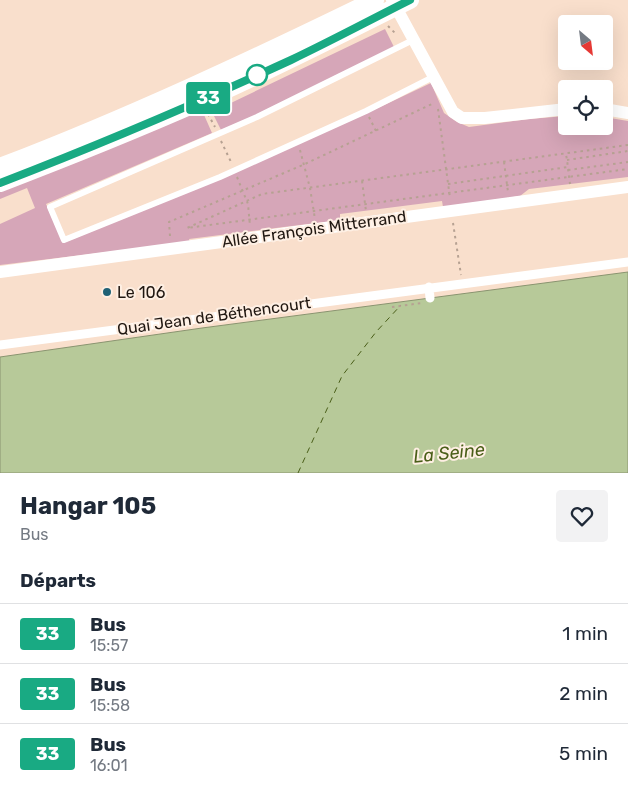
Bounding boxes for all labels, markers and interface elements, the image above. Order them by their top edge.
north arrow [558,15,612,70]
map controls [558,15,613,135]
unlabelled marker [246,64,268,86]
button: locate [558,80,613,135]
line badge: 33 [186,82,230,114]
text: 33 [196,87,220,109]
street label: Allée François Mitterrand [221,207,407,251]
place label: Le 106 [117,283,166,302]
marker: Le 106 [101,286,113,298]
street label: Quai Jean de Béthencourt [116,293,312,339]
water label: La Seine [412,438,486,468]
button: heart [556,490,608,542]
text: Hangar 105 [20,492,156,520]
text: Bus [20,525,48,544]
text: Départs [20,569,96,592]
text: Bus [90,613,126,636]
text: 1 min [562,622,608,645]
text: 33 [36,623,59,645]
text: 15:57 [90,636,128,655]
text: Bus [90,673,126,696]
text: 2 min [559,682,608,705]
text: 33 [36,683,59,705]
text: 15:58 [90,696,130,715]
text: Bus [90,733,126,756]
text: 5 min [559,742,608,765]
text: 33 [36,743,59,765]
text: 16:01 [90,756,128,775]

